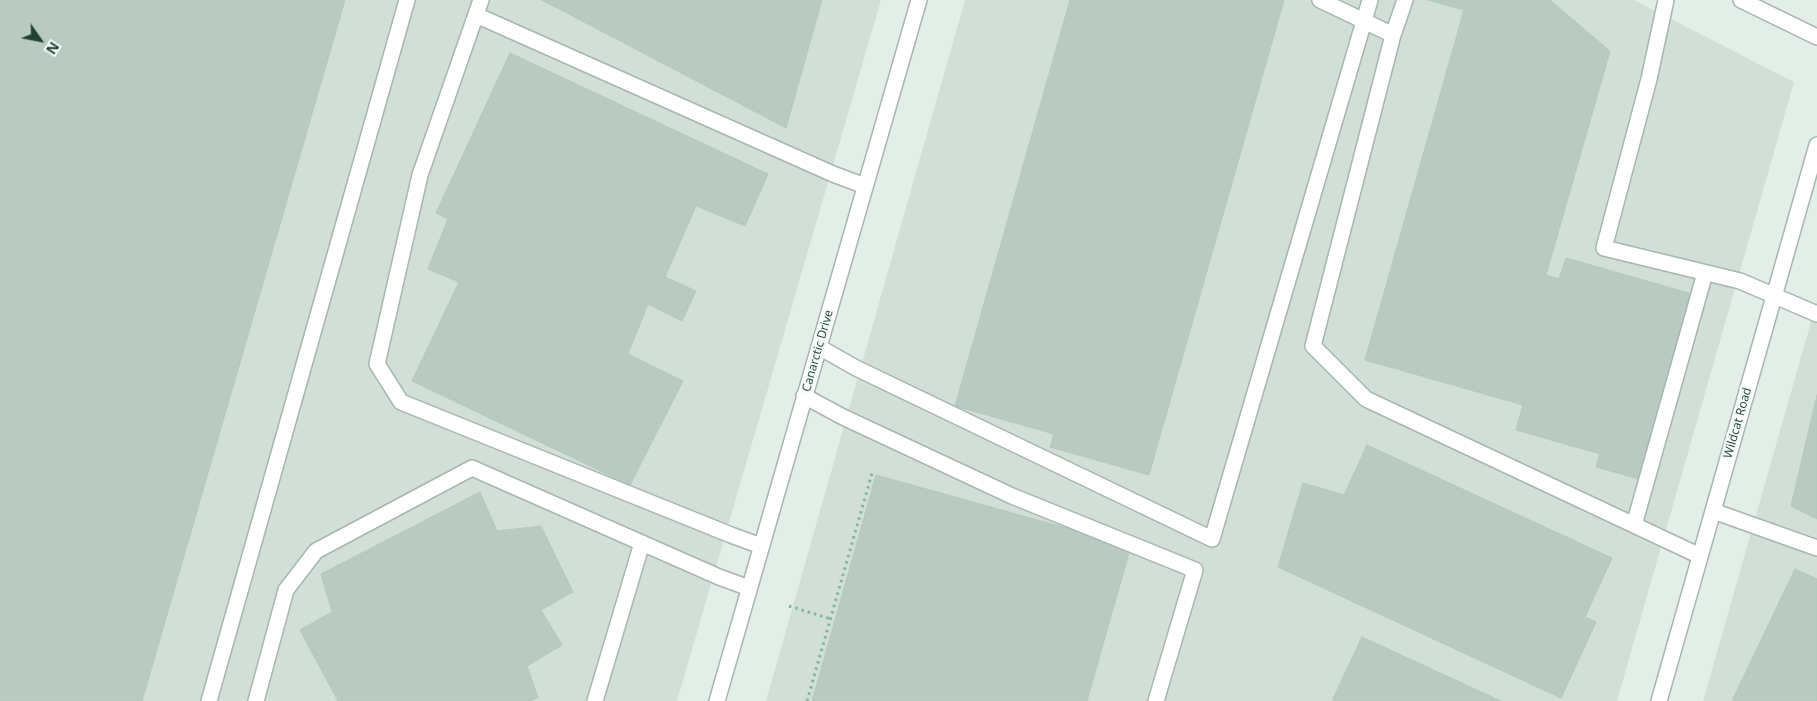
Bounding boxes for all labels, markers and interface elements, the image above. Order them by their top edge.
north arrow [15,15,65,65]
text: N [42,38,64,58]
street label: Canarctic Drive [799,308,837,394]
street label: Wildcat Road [1721,386,1755,460]

